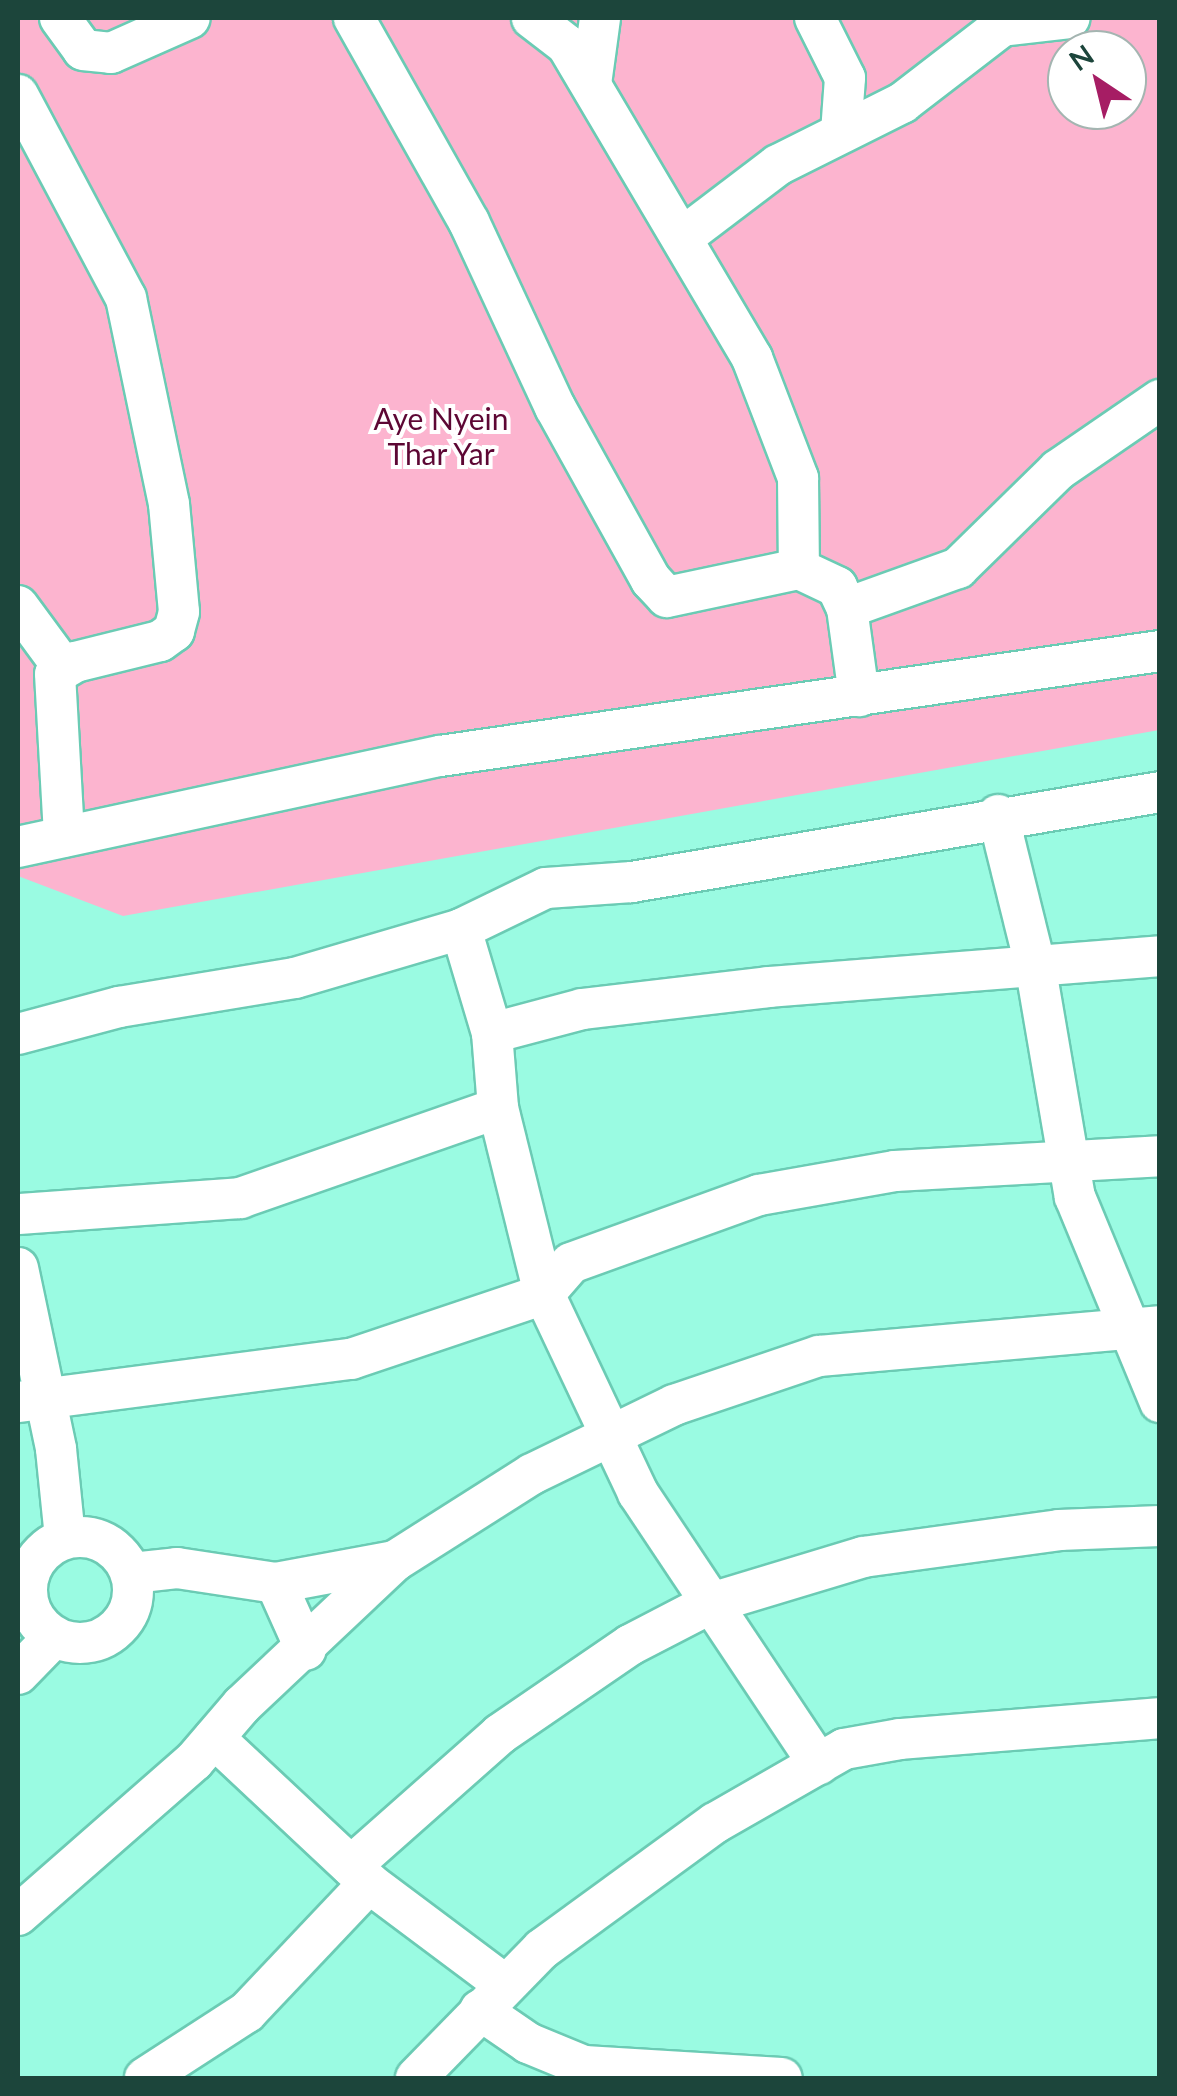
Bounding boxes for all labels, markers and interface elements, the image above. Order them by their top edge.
north arrow [1047,30,1147,130]
text: N [1062,37,1100,77]
park label: Aye Nyein Thar Yar [374,400,508,470]

